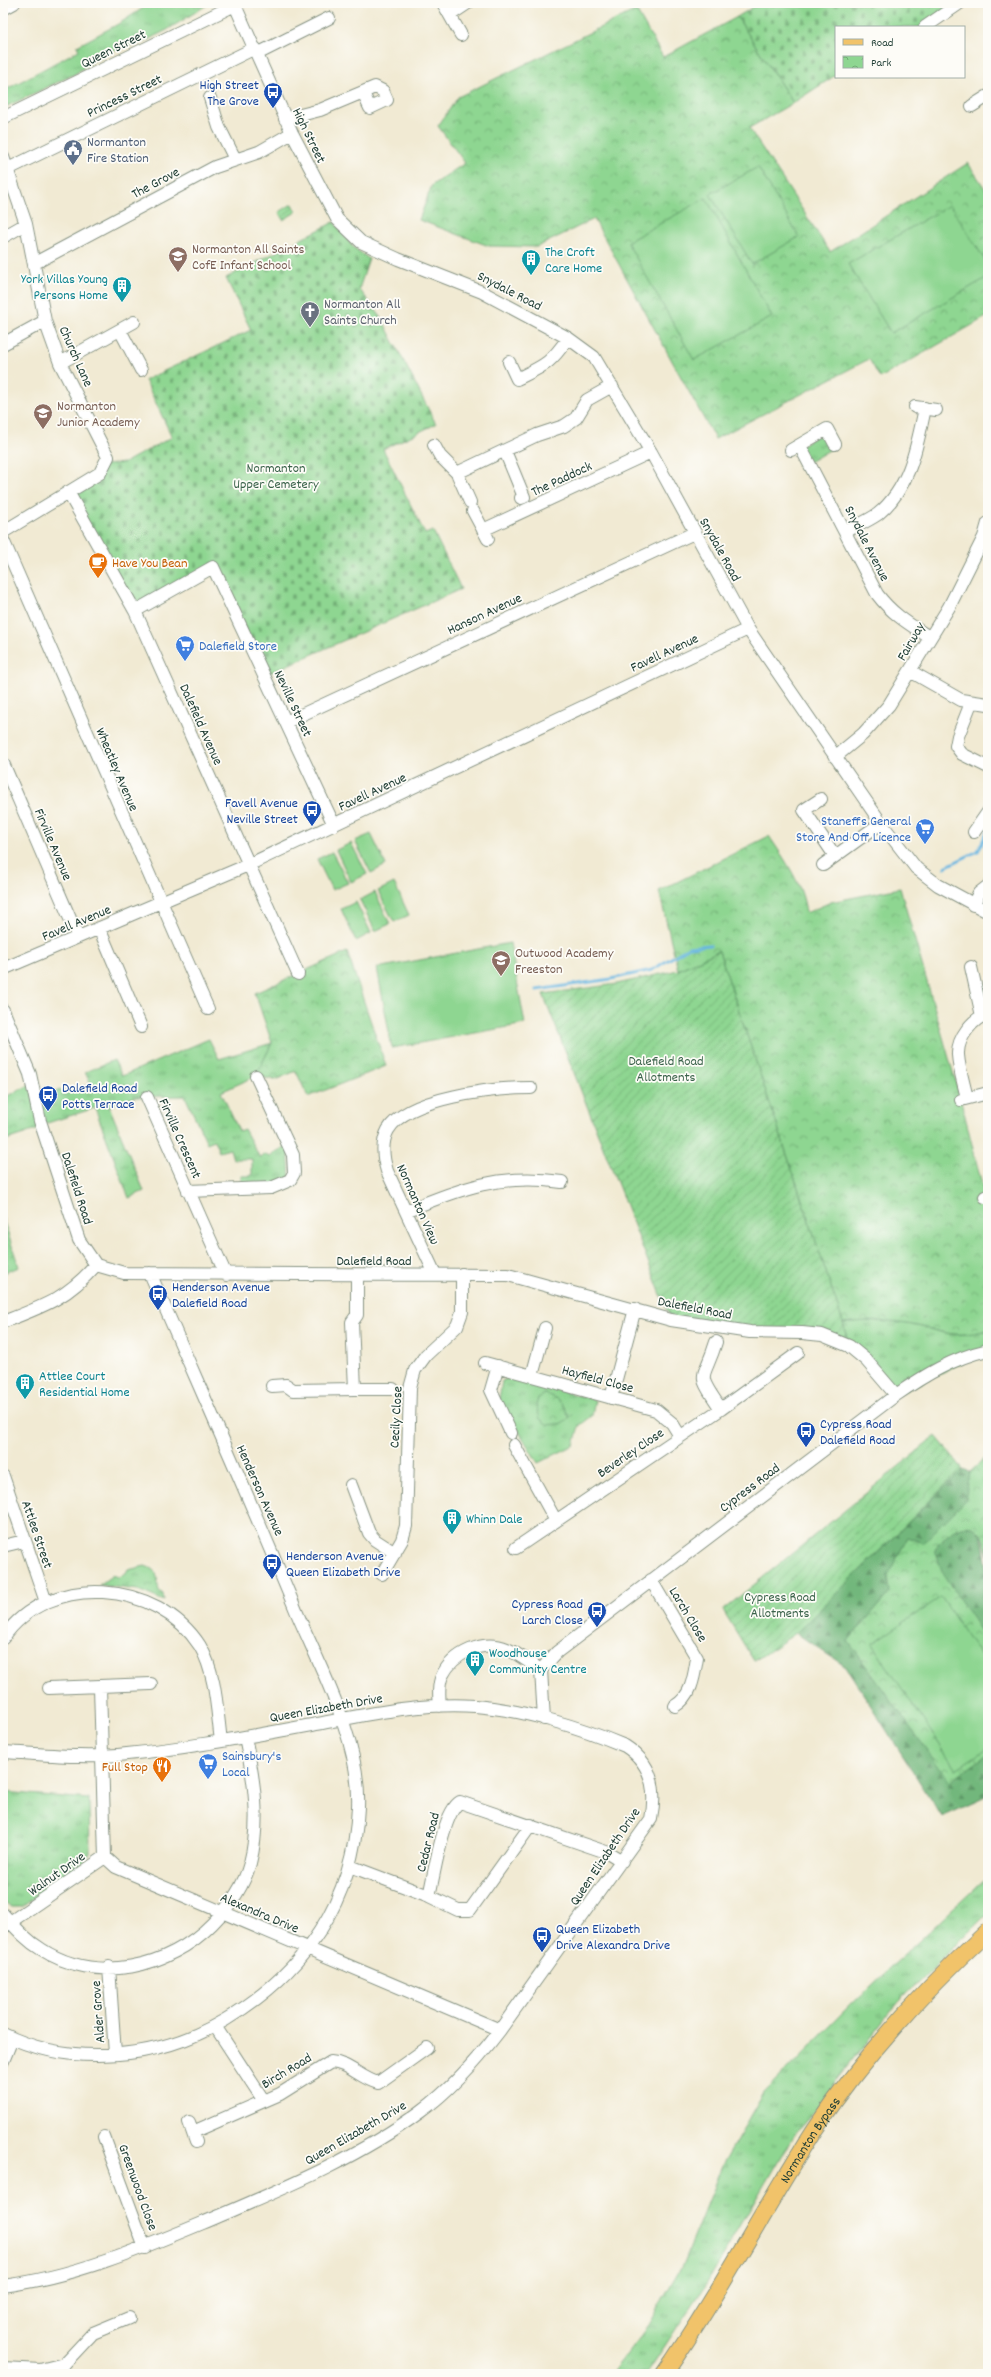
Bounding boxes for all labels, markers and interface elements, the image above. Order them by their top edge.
street label: Queen Street [78,25,150,74]
legend [835,26,965,78]
text: Road [871,35,893,52]
text: Park [871,55,892,72]
street label: Princess Street [84,70,166,124]
place label: High Street The Grove [200,76,259,112]
bus stop icon: High Street The Grove [262,81,284,109]
street label: High Street [286,105,330,167]
place label: Normanton Fire Station [87,133,149,169]
public building icon: Normanton Fire Station [62,138,84,166]
street label: The Grove [128,163,184,205]
place label: Normanton All Saints CofE Infant School [192,240,305,276]
place label: The Croft Care Home [545,243,602,279]
school or university icon: Normanton All Saints CofE Infant School [167,245,189,273]
building icon: The Croft Care Home [520,248,542,276]
street label: Snydale Road [473,267,545,317]
place label: York Villas Young Persons Home [21,270,108,306]
building icon: York Villas Young Persons Home [111,275,133,303]
place label: Normanton All Saints Church [324,295,401,331]
church icon: Normanton All Saints Church [299,300,321,328]
street label: Church Lane [53,323,97,390]
place label: Normanton Junior Academy [57,397,140,433]
school or university icon: Normanton Junior Academy [32,402,54,430]
street label: The Paddock [528,457,596,503]
park label: Normanton Upper Cemetery [233,459,319,495]
street label: Snydale Avenue [839,503,894,585]
street label: Snydale Road [693,514,745,586]
cafe icon: Have You Bean [87,551,109,579]
place label: Have You Bean [112,554,187,574]
street label: Hanson Avenue [444,589,525,641]
street label: Fairway [893,619,931,665]
street label: Favell Avenue [628,629,702,678]
supermarket icon: Dalefield Store [174,634,196,662]
place label: Dalefield Store [199,637,277,657]
street label: Neville Street [268,667,316,740]
street label: Dalefield Avenue [173,681,227,769]
street label: Wheatley Avenue [90,725,143,815]
street label: Favell Avenue [336,768,410,817]
place label: Favell Avenue Neville Street [225,794,298,830]
bus stop icon: Favell Avenue Neville Street [301,799,323,827]
street label: Firville Avenue [28,806,76,884]
place label: Staneffs General Store And Off Licence [796,812,912,848]
supermarket icon: Staneffs General Store And Off Licence [914,817,936,845]
street label: Favell Avenue [39,900,114,947]
place label: Outwood Academy Freeston [515,944,614,980]
school or university icon: Outwood Academy Freeston [490,949,512,977]
park label: Dalefield Road Allotments [628,1052,704,1088]
place label: Dalefield Road Potts Terrace [62,1079,137,1115]
bus stop icon: Dalefield Road Potts Terrace [37,1084,59,1112]
street label: Firville Crescent [153,1095,206,1182]
street label: Dalefield Road [55,1150,97,1227]
street label: Normanton View [390,1161,444,1248]
street label: Dalefield Road [336,1252,412,1272]
place label: Henderson Avenue Dalefield Road [172,1278,270,1314]
bus stop icon: Henderson Avenue Dalefield Road [147,1283,169,1311]
street label: Dalefield Road [656,1292,733,1326]
street label: Hayfield Close [559,1361,636,1399]
place label: Attlee Court Residential Home [39,1367,130,1403]
building icon: Attlee Court Residential Home [14,1372,36,1400]
street label: Cecily Close [385,1386,409,1449]
place label: Cypress Road Dalefield Road [820,1415,895,1451]
bus stop icon: Cypress Road Dalefield Road [795,1420,817,1448]
street label: Beverley Close [594,1424,669,1483]
street label: Henderson Avenue [230,1442,288,1540]
street label: Cypress Road [716,1459,785,1518]
street label: Attlee Street [15,1498,57,1571]
building icon: Whinn Dale [441,1507,463,1535]
place label: Whinn Dale [466,1510,522,1530]
place label: Henderson Avenue Queen Elizabeth Drive [286,1547,400,1583]
bus stop icon: Henderson Avenue Queen Elizabeth Drive [261,1552,283,1580]
street label: Larch Close [663,1584,712,1646]
park label: Cypress Road Allotments [744,1588,816,1624]
place label: Cypress Road Larch Close [511,1595,583,1631]
bus stop icon: Cypress Road Larch Close [586,1600,608,1628]
place label: Woodhouse Community Centre [489,1644,587,1680]
building icon: Woodhouse Community Centre [464,1649,486,1677]
street label: Queen Elizabeth Drive [268,1689,384,1729]
place label: Sainsbury's Local [222,1747,281,1783]
supermarket icon: Sainsbury's Local [197,1752,219,1780]
restaurant icon: Full Stop [151,1755,173,1783]
place label: Full Stop [102,1758,148,1778]
street label: Queen Elizabeth Drive [565,1804,646,1910]
street label: Cedar Road [412,1811,446,1874]
street label: Walnut Drive [24,1848,90,1902]
street label: Alexandra Drive [217,1888,302,1939]
place label: Queen Elizabeth Drive Alexandra Drive [556,1920,670,1956]
bus stop icon: Queen Elizabeth Drive Alexandra Drive [531,1925,553,1953]
street label: Alder Grove [87,1980,111,2044]
street label: Birch Road [258,2049,316,2095]
street label: Normanton Bypass [776,2093,846,2187]
street label: Queen Elizabeth Drive [302,2096,410,2171]
street label: Greenwood Close [112,2142,162,2234]

